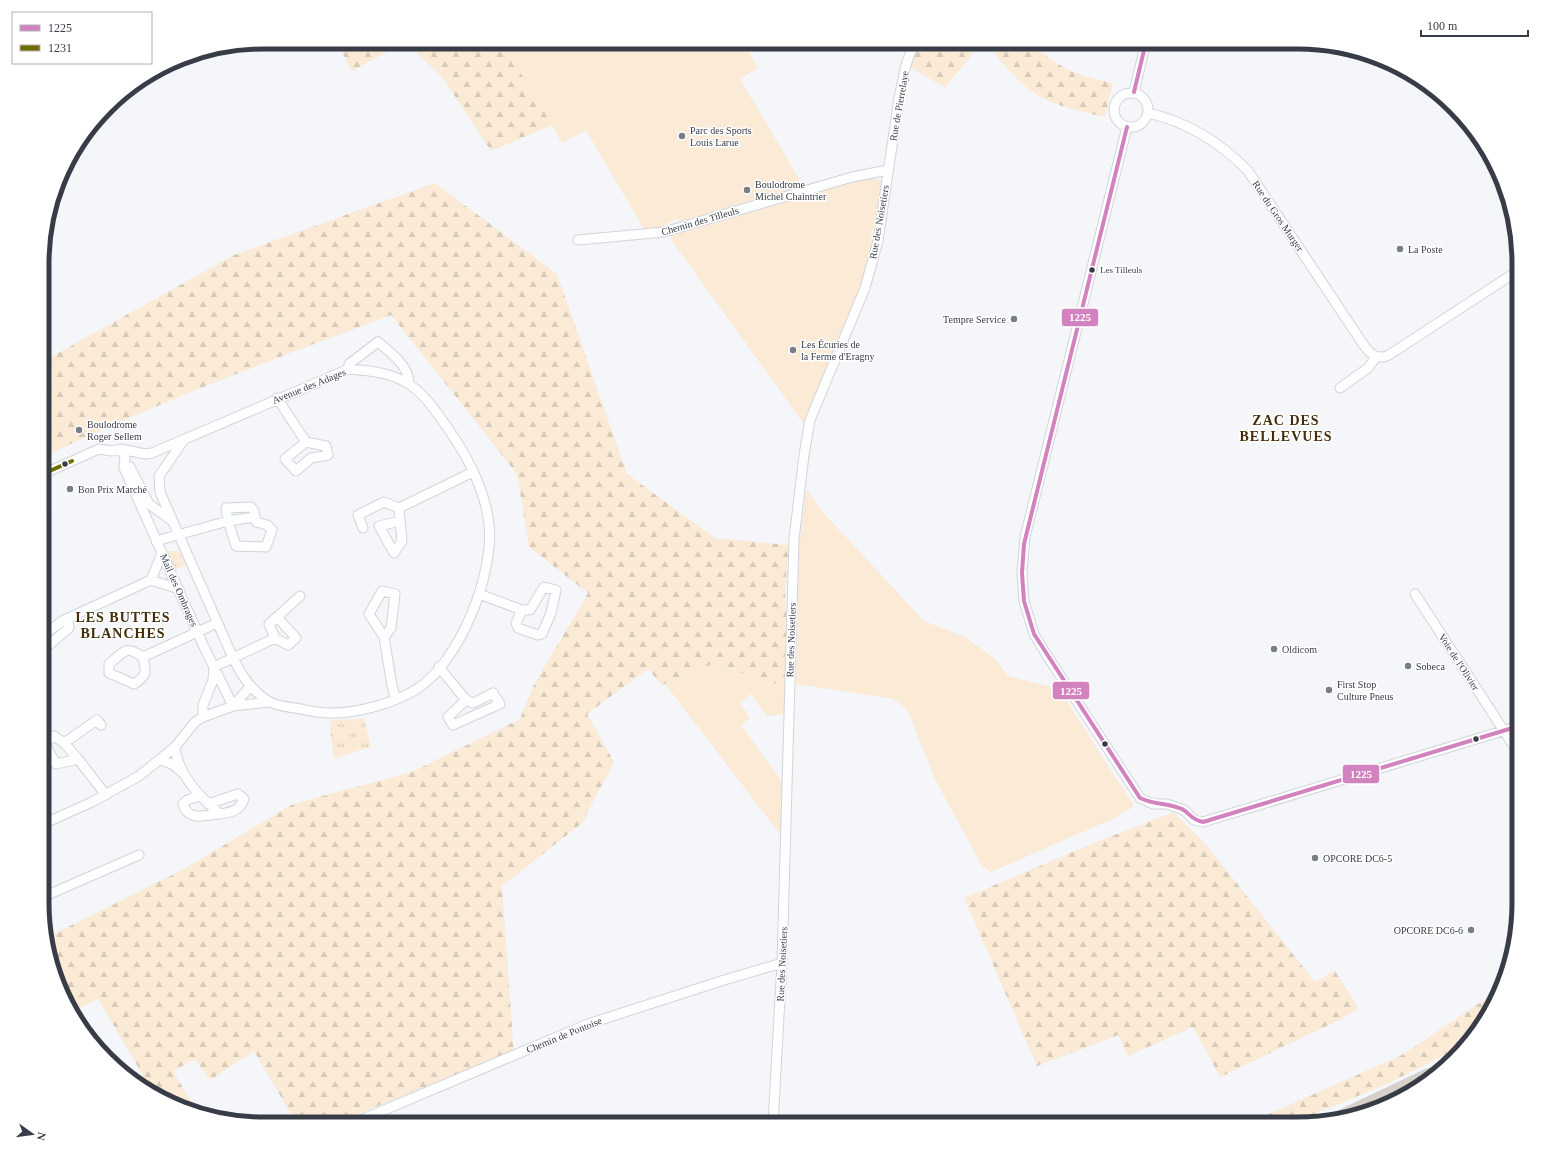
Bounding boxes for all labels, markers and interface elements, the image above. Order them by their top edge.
legend [12,12,152,64]
scale bar [1421,12,1528,38]
text: 100 m [1427,19,1458,33]
text: 1225 [48,21,72,35]
text: 1231 [48,41,72,55]
street label: Rue de Pierrelaye [887,69,911,142]
place label: Parc des Sports Louis Larue [690,125,752,148]
marker: Parc des Sports Louis Larue [677,131,687,141]
place label: Boulodrome Michel Chaintrier [755,179,827,202]
street label: Rue du Gros Murger [1250,179,1306,254]
street label: Rue des Noisetiers [867,184,891,260]
marker: Boulodrome Michel Chaintrier [742,185,752,195]
street label: Chemin des Tilleuls [660,205,740,237]
marker: La Poste [1395,244,1405,254]
place label: La Poste [1408,244,1443,255]
marker: Les Tilleuls [1087,265,1097,275]
place label: Les Tilleuls [1100,265,1143,275]
line badge: 1225 [1061,308,1099,327]
text: 1225 [1069,311,1092,323]
place label: Tempre Service [943,314,1007,325]
marker: Tempre Service [1009,314,1019,324]
place label: Les Écuries de la Ferme d'Eragny [801,339,874,362]
marker: Les Écuries de la Ferme d'Eragny [788,345,798,355]
street label: Avenue des Adages [271,366,347,406]
district label: ZAC DES BELLEVUES [1239,413,1333,444]
place label: Boulodrome Roger Sellem [87,419,142,442]
marker: Boulodrome Roger Sellem [74,425,84,435]
unlabelled marker [60,459,70,469]
marker: Bon Prix Marché [65,484,75,494]
place label: Bon Prix Marché [78,484,147,495]
street label: Mail des Ombrages [158,552,200,628]
street label: Rue des Noisetiers [784,602,798,678]
district label: LES BUTTES BLANCHES [75,610,171,641]
street label: Voie de l'Olivier [1437,632,1482,693]
marker: Oldicom [1269,644,1279,654]
place label: Oldicom [1282,644,1317,655]
marker: Sobeca [1403,661,1413,671]
place label: Sobeca [1416,661,1445,672]
place label: First Stop Culture Pneus [1337,679,1393,702]
line badge: 1225 [1052,681,1090,700]
text: 1225 [1060,685,1083,697]
marker: First Stop Culture Pneus [1324,685,1334,695]
unlabelled marker [1471,734,1481,744]
unlabelled marker [1100,739,1110,749]
line badge: 1225 [1342,764,1380,784]
text: 1225 [1350,768,1373,780]
marker: OPCORE DC6-5 [1310,853,1320,863]
place label: OPCORE DC6-5 [1323,853,1392,864]
place label: OPCORE DC6-6 [1394,925,1463,936]
marker: OPCORE DC6-6 [1466,925,1476,935]
street label: Rue des Noisetiers [775,926,789,1002]
street label: Chemin de Pontoise [525,1015,604,1055]
north arrow [12,1114,52,1154]
text: N [35,1131,48,1142]

